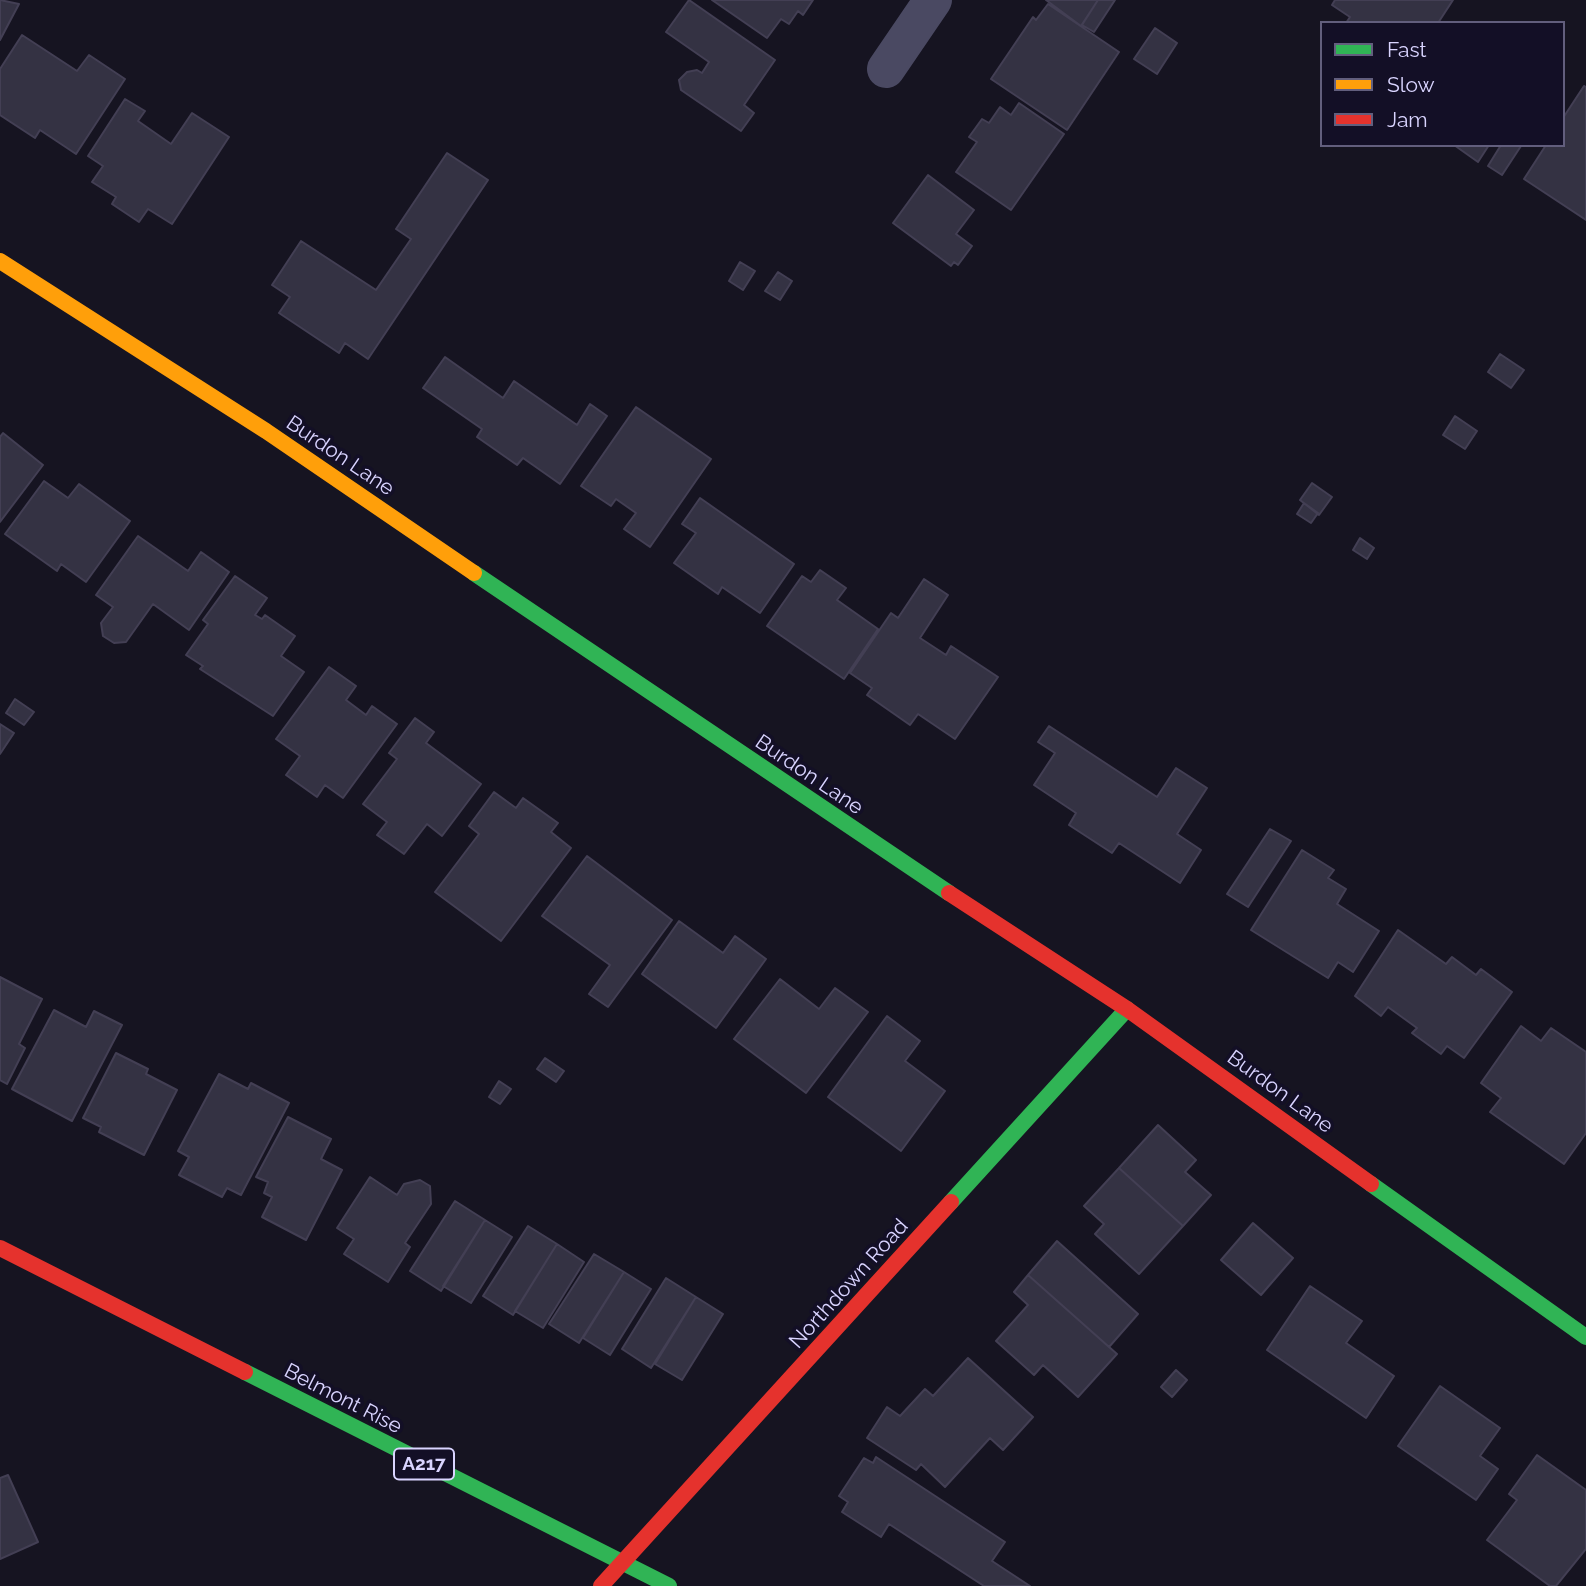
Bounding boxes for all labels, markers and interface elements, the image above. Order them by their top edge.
legend [1320,21,1565,147]
text: Fast [1387,37,1427,62]
text: Slow [1387,72,1435,97]
text: Jam [1387,107,1428,132]
street label: Burdon Lane [281,411,399,501]
street label: Burdon Lane [750,730,868,820]
street label: Burdon Lane [1222,1045,1338,1139]
street label: Northdown Road [784,1214,914,1354]
street label: Belmont Rise [280,1358,406,1440]
road number: A217 [394,1448,454,1480]

